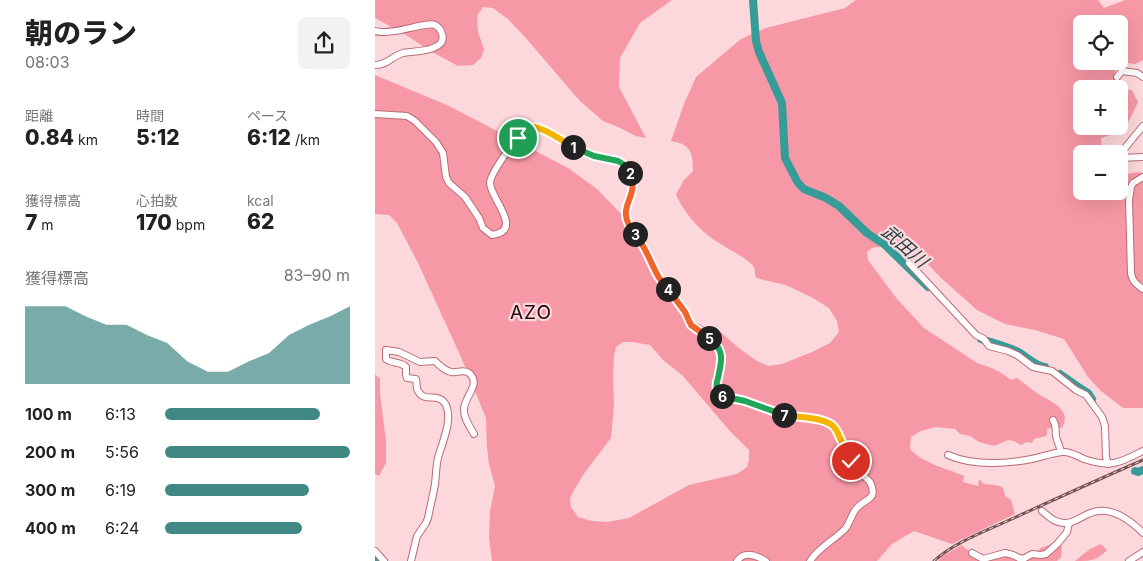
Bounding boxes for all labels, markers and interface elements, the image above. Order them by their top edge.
map controls [1073,15,1128,200]
button: locate [1073,15,1128,70]
text: 朝のラン [25,16,137,50]
button: share [298,17,350,69]
text: 08:03 [25,52,70,72]
button: + [1073,80,1128,135]
text: 距離 [25,107,53,124]
text: 時間 [136,107,164,124]
text: ペース [247,107,288,124]
pin [497,117,539,159]
icon: arrive [504,124,532,152]
text: 0.84 [25,125,74,150]
text: 5:12 [136,125,180,150]
text: 6:12 [247,125,291,150]
text: km [74,131,98,148]
text: /km [291,131,320,148]
pin: 1 [561,134,585,160]
text: 1 [570,139,577,156]
button: − [1073,145,1128,200]
pin: 2 [617,160,643,186]
text: 2 [626,165,635,182]
text: 獲得標高 [25,192,81,209]
text: 心拍数 [136,192,178,209]
text: kcal [247,192,274,209]
text: 62 [247,209,274,234]
text: 7 [25,210,37,235]
text: 170 [136,210,172,235]
text: m [37,216,54,233]
text: bpm [172,216,205,233]
water label: 武田川 [878,220,934,273]
pin: 3 [623,222,647,246]
text: 3 [631,226,640,243]
text: 83–90 m [284,265,350,285]
text: 獲得標高 [25,268,89,288]
pin: 4 [655,276,681,302]
text: 4 [664,281,673,298]
district label: AZO [510,301,552,324]
pin: 5 [697,326,721,350]
text: 5 [705,330,714,347]
pin: 6 [709,384,735,408]
text: 6 [718,388,727,405]
pin: 7 [771,402,797,428]
text: 100 m [25,404,72,424]
text: 6:13 [105,404,136,424]
text: 7 [780,407,789,424]
pin [830,440,872,482]
text: 200 m [25,442,75,462]
text: 5:56 [105,442,139,462]
icon: check [837,447,865,475]
text: 300 m [25,480,75,500]
text: 6:19 [105,480,136,500]
text: 400 m [25,518,76,538]
text: 6:24 [105,518,139,538]

